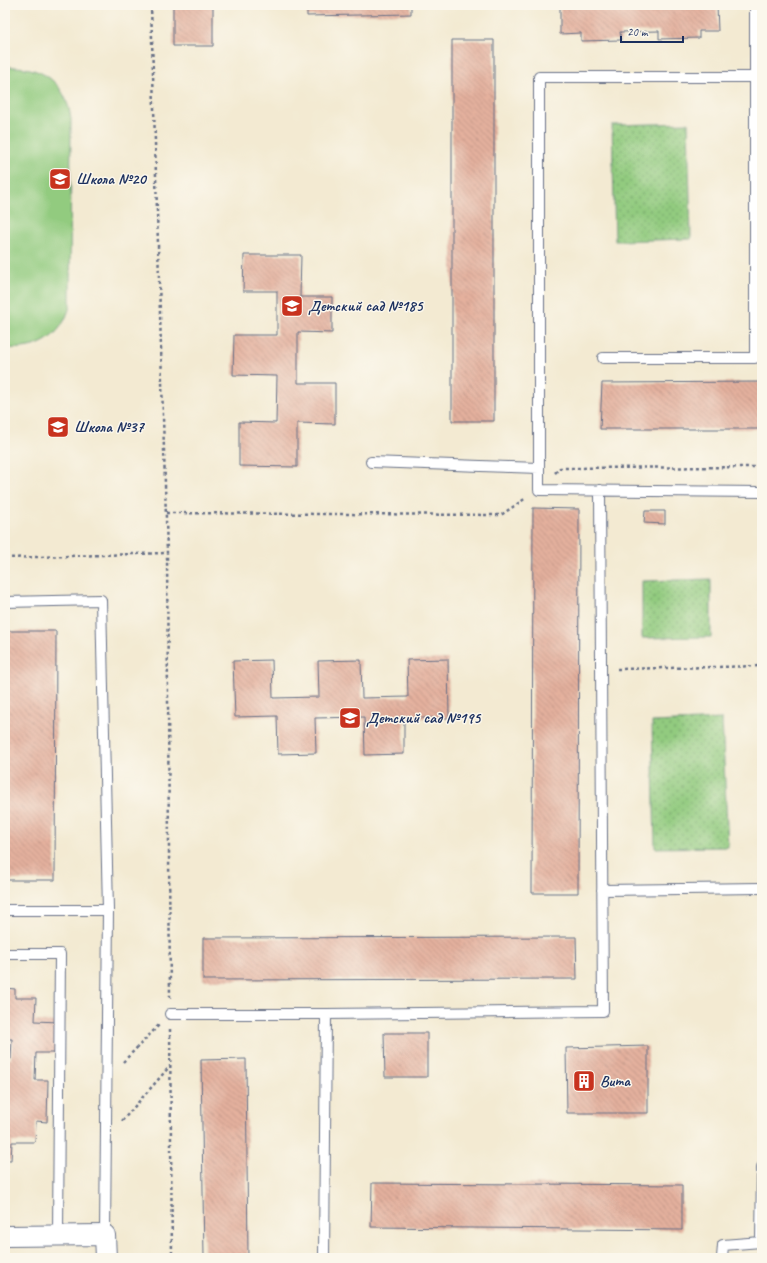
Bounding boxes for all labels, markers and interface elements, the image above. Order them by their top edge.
scale bar [621,18,683,44]
text: 20 m [627,24,649,40]
school or university icon: Школа №20 [47,166,73,192]
place label: Школа №20 [76,169,147,189]
school or university icon: Детский сад №185 [279,293,305,319]
place label: Детский сад №185 [308,296,424,316]
school or university icon: Школа №37 [45,414,71,440]
place label: Школа №37 [74,417,145,437]
school or university icon: Детский сад №195 [337,705,363,731]
place label: Детский сад №195 [366,708,482,728]
building icon: Вита [571,1068,597,1094]
place label: Вита [600,1071,631,1091]

